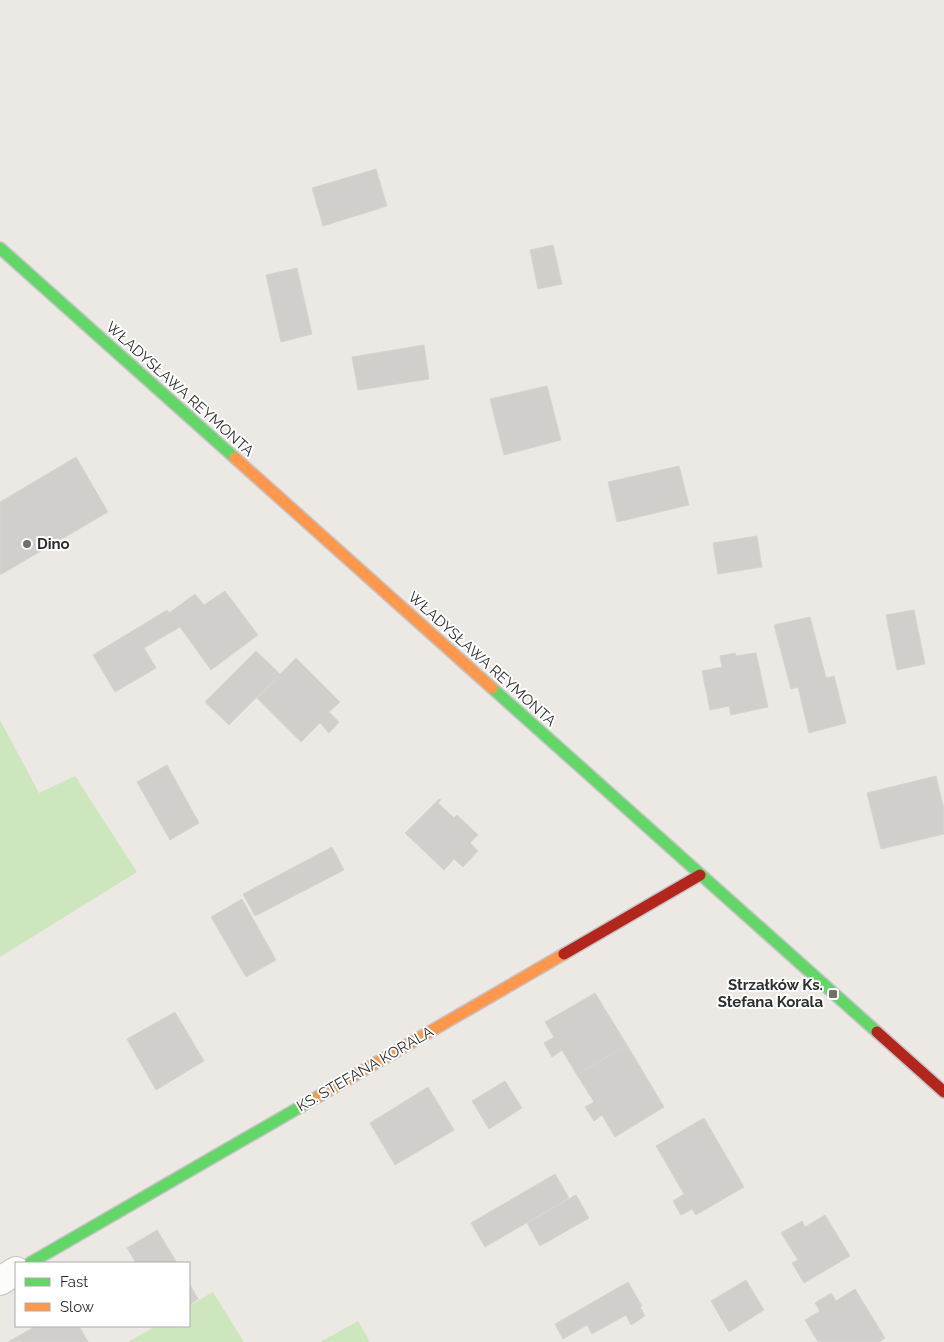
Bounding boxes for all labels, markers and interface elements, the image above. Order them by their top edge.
street label: WŁADYSŁAWA REYMONTA [102,318,258,460]
place label: Dino [37,535,70,553]
marker: Dino [21,538,33,550]
street label: WŁADYSŁAWA REYMONTA [404,588,560,730]
place label: Strzałków Ks. Stefana Korala [718,976,823,1011]
marker: Strzałków Ks. Stefana Korala [827,988,839,1000]
street label: KS. STEFANA KORALA [293,1022,437,1116]
legend [15,1262,190,1327]
text: Fast [60,1273,88,1291]
text: Slow [60,1298,94,1316]

